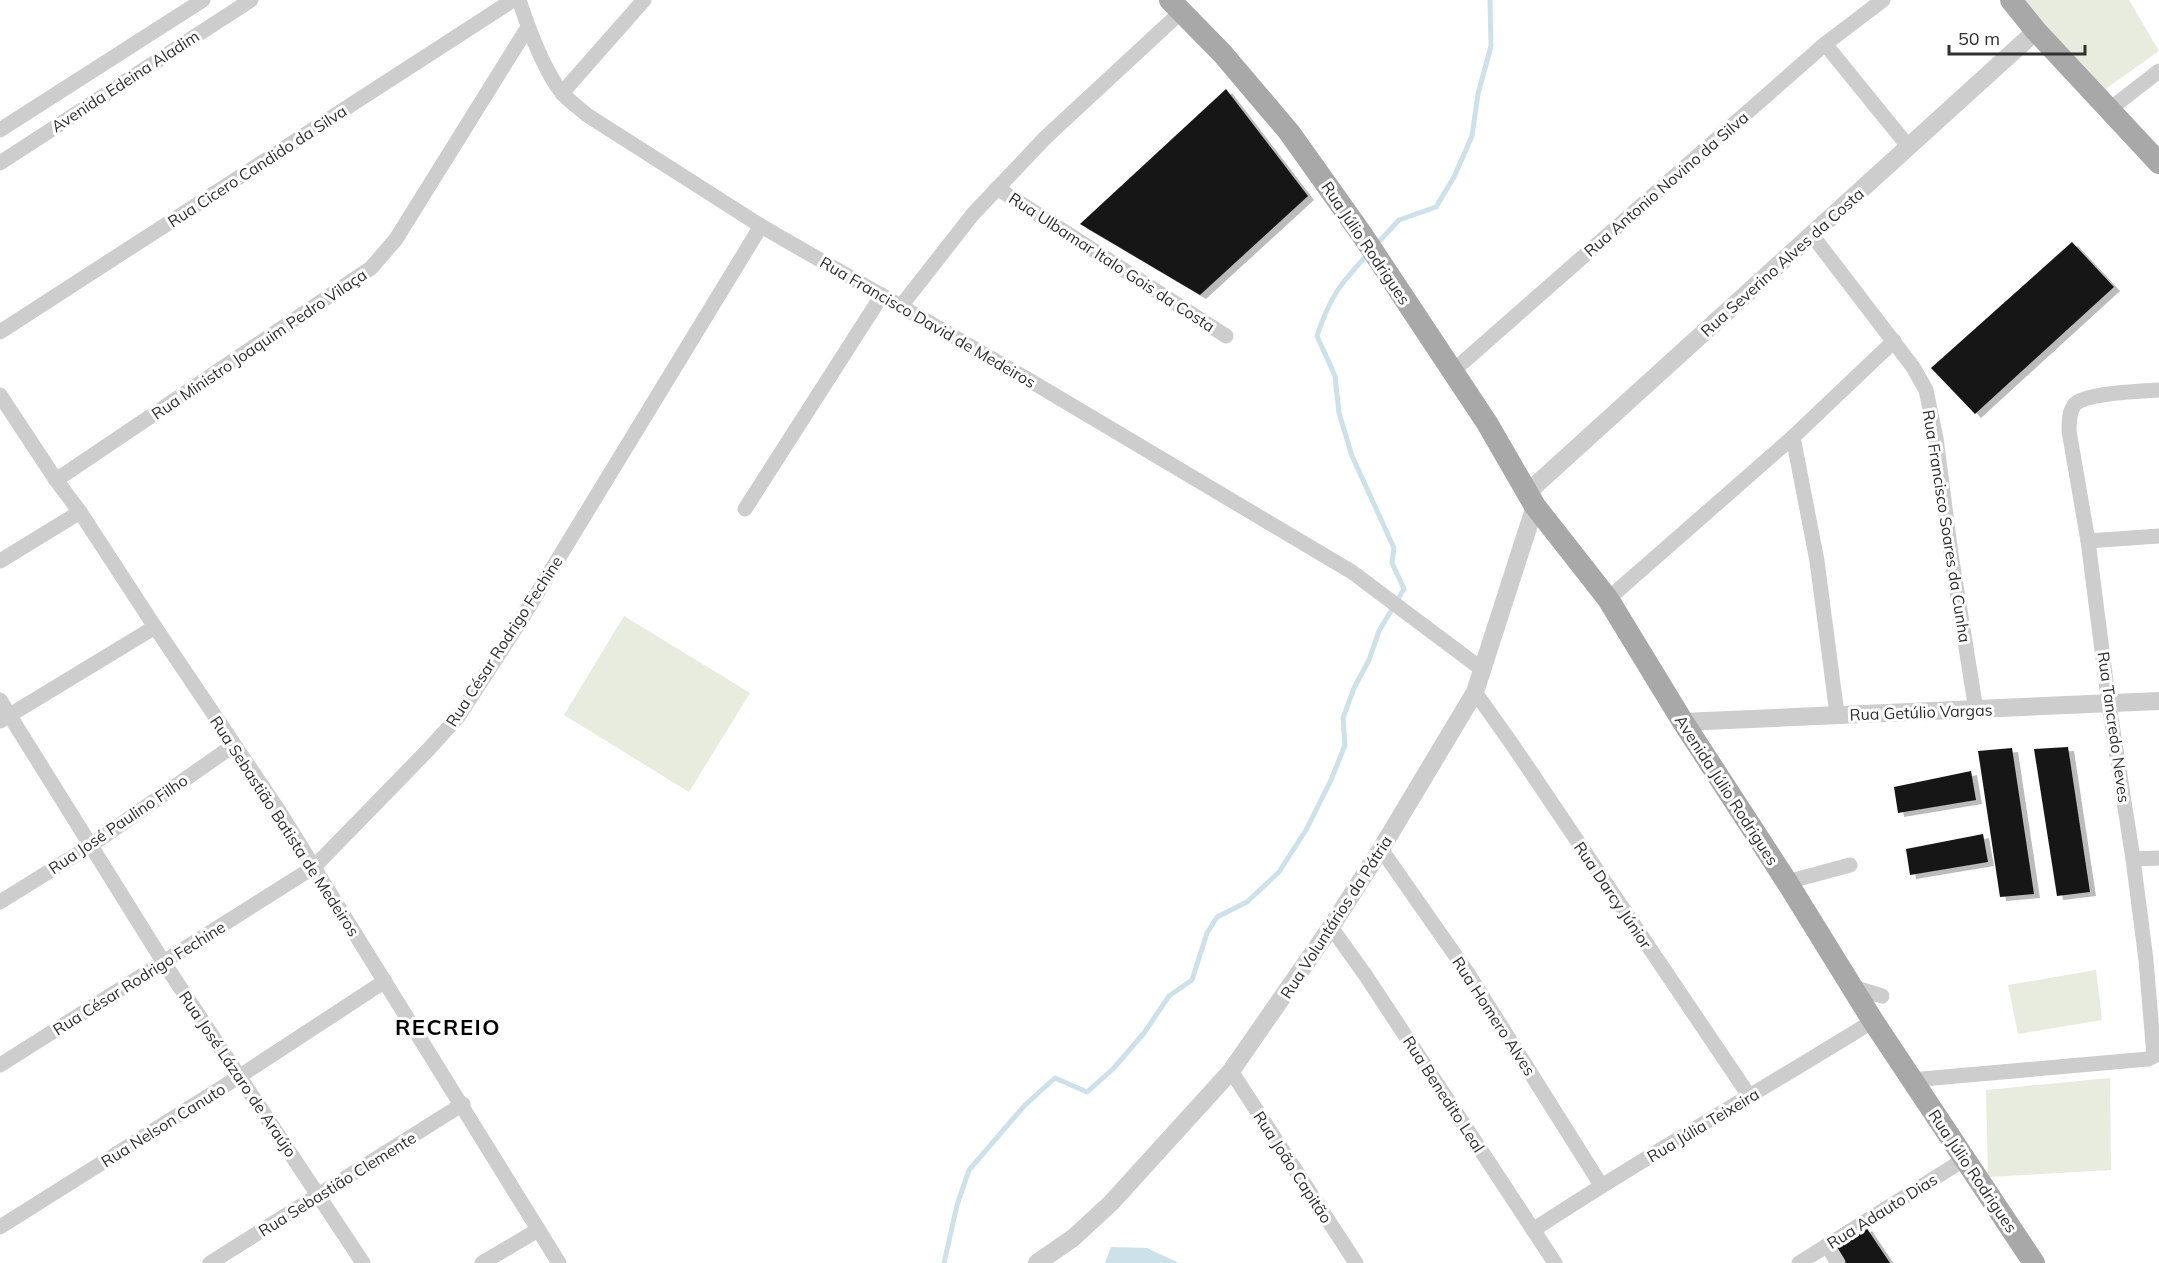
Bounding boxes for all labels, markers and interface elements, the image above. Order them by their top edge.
scale bar [1949,18,2086,56]
street label: Avenida Edeina Aladim [47,26,203,136]
text: 50 m [1958,27,2000,50]
street label: Rua Cicero Candido da Silva [164,101,350,231]
street label: Rua Antonio Novino da Silva [1580,107,1752,261]
street label: Rua Júlio Rodrigues [1317,178,1415,308]
street label: Rua Severino Alves da Costa [1696,183,1868,341]
street label: Rua Ulbamar Italo Gois da Costa [1005,188,1219,336]
street label: Rua Francisco David de Medeiros [817,252,1039,392]
street label: Rua Ministro Joaquim Pedro Vilaça [148,264,370,424]
street label: Rua Francisco Soares da Cunha [1919,408,1975,644]
street label: Rua César Rodrigo Fechine [441,552,567,730]
street label: Rua Tancredo Neves [2093,650,2135,804]
street label: Rua Getúlio Vargas [1849,700,1993,724]
street label: Avenida Júlio Rodrigues [1671,711,1783,869]
street label: Rua Sebastião Batista de Medeiros [206,712,364,940]
street label: Rua José Paulino Filho [45,770,191,878]
street label: Rua Voluntários da Pátria [1276,832,1396,1002]
street label: Rua Darcy Júnior [1570,838,1656,952]
street label: Rua César Rodrigo Fechine [49,917,229,1039]
street label: Rua Homero Alves [1448,953,1540,1079]
street label: Rua José Lázaro de Araújo [175,987,301,1161]
district label: RECREIO [395,1013,501,1041]
street label: Rua Benedito Leal [1399,1032,1489,1156]
street label: Rua Nelson Canuto [97,1079,229,1171]
street label: Rua Júlia Teixeira [1643,1084,1763,1166]
street label: Rua Júlio Rodrigues [1924,1106,2022,1236]
street label: Rua João Capitão [1249,1107,1337,1227]
street label: Rua Sebastião Clemente [255,1127,419,1241]
street label: Rua Adauto Dias [1823,1169,1941,1253]

